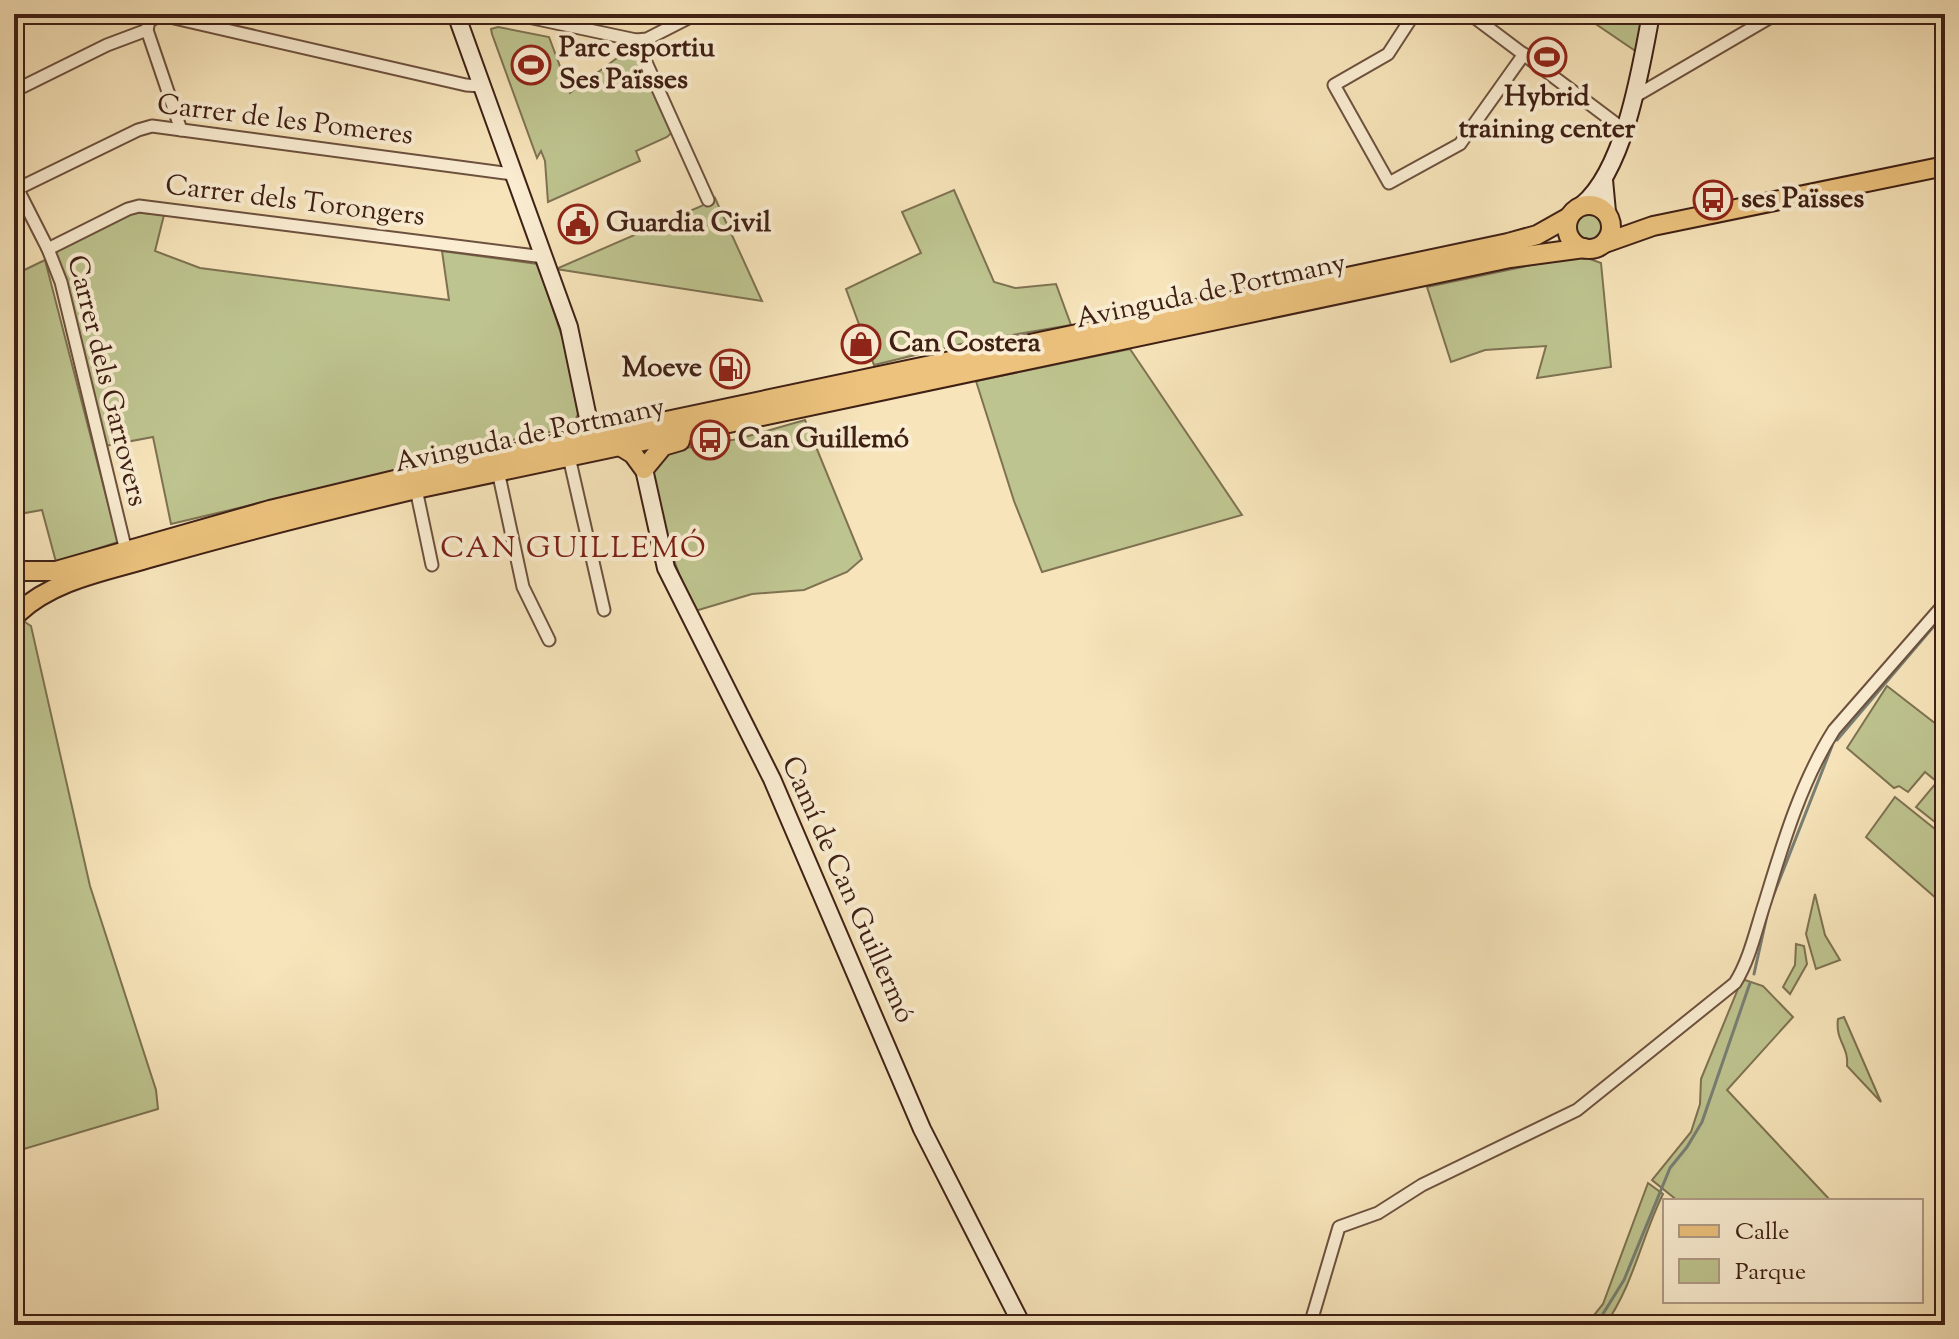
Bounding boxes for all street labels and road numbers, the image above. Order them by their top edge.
street label: Carrer de les Pomeres [155,85,415,157]
street label: Carrer dels Torongers [163,166,427,238]
street label: Avinguda de Portmany [1072,244,1350,340]
street label: Carrer dels Garrovers [55,251,157,511]
street label: Avinguda de Portmany [391,388,669,484]
street label: Camí de Can Guillermó [770,750,924,1030]

